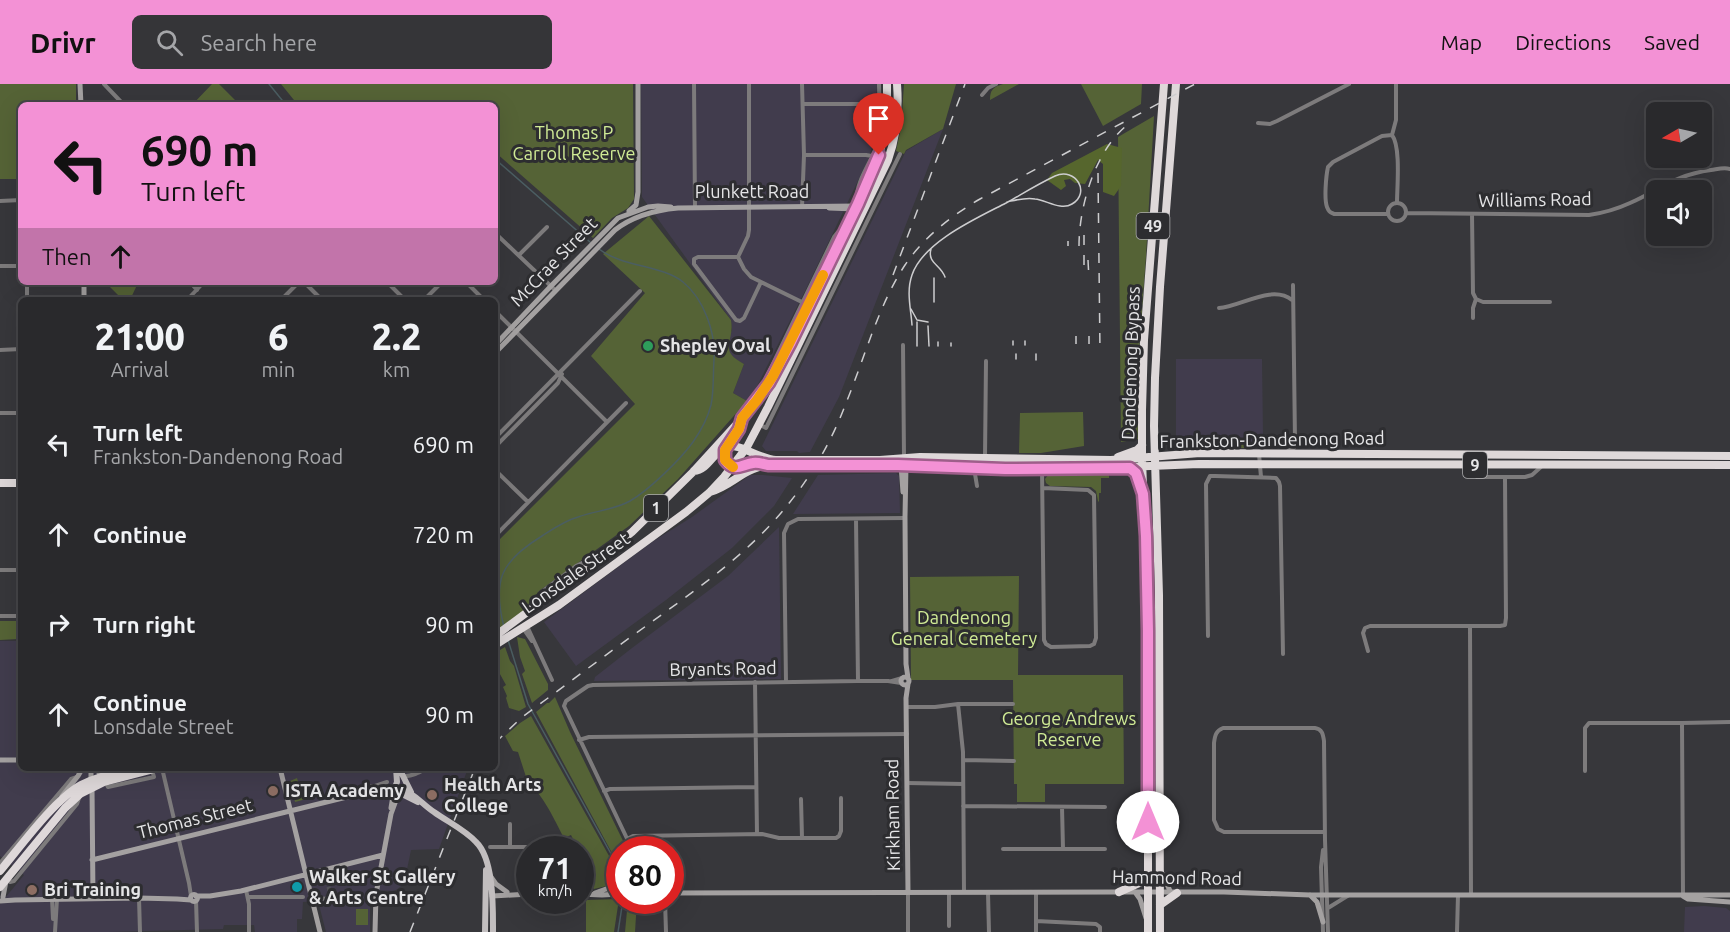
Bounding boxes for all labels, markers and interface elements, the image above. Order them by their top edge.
search box [132,15,552,69]
icon: search [153,26,186,59]
text: Drivr [30,27,96,58]
text: Search here [201,30,317,55]
text: Map [1441,30,1482,54]
text: Directions [1515,30,1611,54]
text: Saved [1644,30,1700,54]
pin [853,93,904,155]
icon: arrive [862,102,895,135]
north arrow [1646,102,1712,168]
map controls [1646,102,1712,246]
park label: Thomas P Carroll Reserve [513,122,635,163]
icon: left [42,126,120,204]
text: 690 m [141,127,258,174]
text: Turn left [141,176,245,206]
button: sound [1646,180,1712,246]
street label: Plunkett Road [695,181,809,201]
street label: Williams Road [1478,188,1592,210]
street label: McCrae Street [506,213,601,310]
road number: 49 [1136,213,1170,239]
icon: ahead [104,240,137,273]
text: Then [42,244,92,269]
street label: Dandenong Bypass [1117,286,1143,440]
text: 21:00 [95,316,185,357]
text: 6 [268,316,288,357]
text: 2.2 [372,316,421,357]
place label: Shepley Oval [660,335,771,355]
marker: Shepley Oval [641,339,655,353]
text: Arrival [111,358,169,381]
text: min [262,358,295,381]
text: km [383,358,410,381]
text: Turn left [93,420,183,445]
street label: Frankston-Dandenong Road [1159,427,1385,451]
icon: left [42,428,75,461]
text: 690 m [413,432,474,457]
text: Frankston-Dandenong Road [93,445,343,468]
road number: 9 [1463,452,1487,478]
road number: 1 [644,495,668,521]
icon: ahead [42,518,75,551]
text: Continue [93,522,187,547]
text: 720 m [413,522,474,547]
street label: Lonsdale Street [518,528,633,617]
park label: Dandenong General Cemetery [891,607,1037,648]
icon: right [42,608,75,641]
text: Turn right [93,612,195,637]
text: 90 m [425,612,474,637]
street label: Bryants Road [669,657,777,679]
text: Continue [93,690,187,715]
icon: ahead [42,698,75,731]
text: 90 m [425,702,474,727]
park label: George Andrews Reserve [1002,708,1137,749]
text: Lonsdale Street [93,715,234,738]
street label: Kirkham Road [881,759,903,871]
place label: Health Arts College [444,774,542,815]
place label: ISTA Academy [285,780,404,800]
marker: ISTA Academy [266,784,280,798]
marker: Health Arts College [425,788,439,802]
position arrow [1116,790,1180,854]
street label: Thomas Street [135,794,254,842]
speed limit sign: 80 [606,836,684,914]
text: 71 [538,851,572,885]
place label: Walker St Gallery & Arts Centre [309,866,456,907]
street label: Hammond Road [1112,866,1242,888]
place label: Bri Training [44,879,141,899]
marker: Walker St Gallery & Arts Centre [290,880,304,894]
text: km/h [538,882,572,899]
marker: Bri Training [25,883,39,897]

